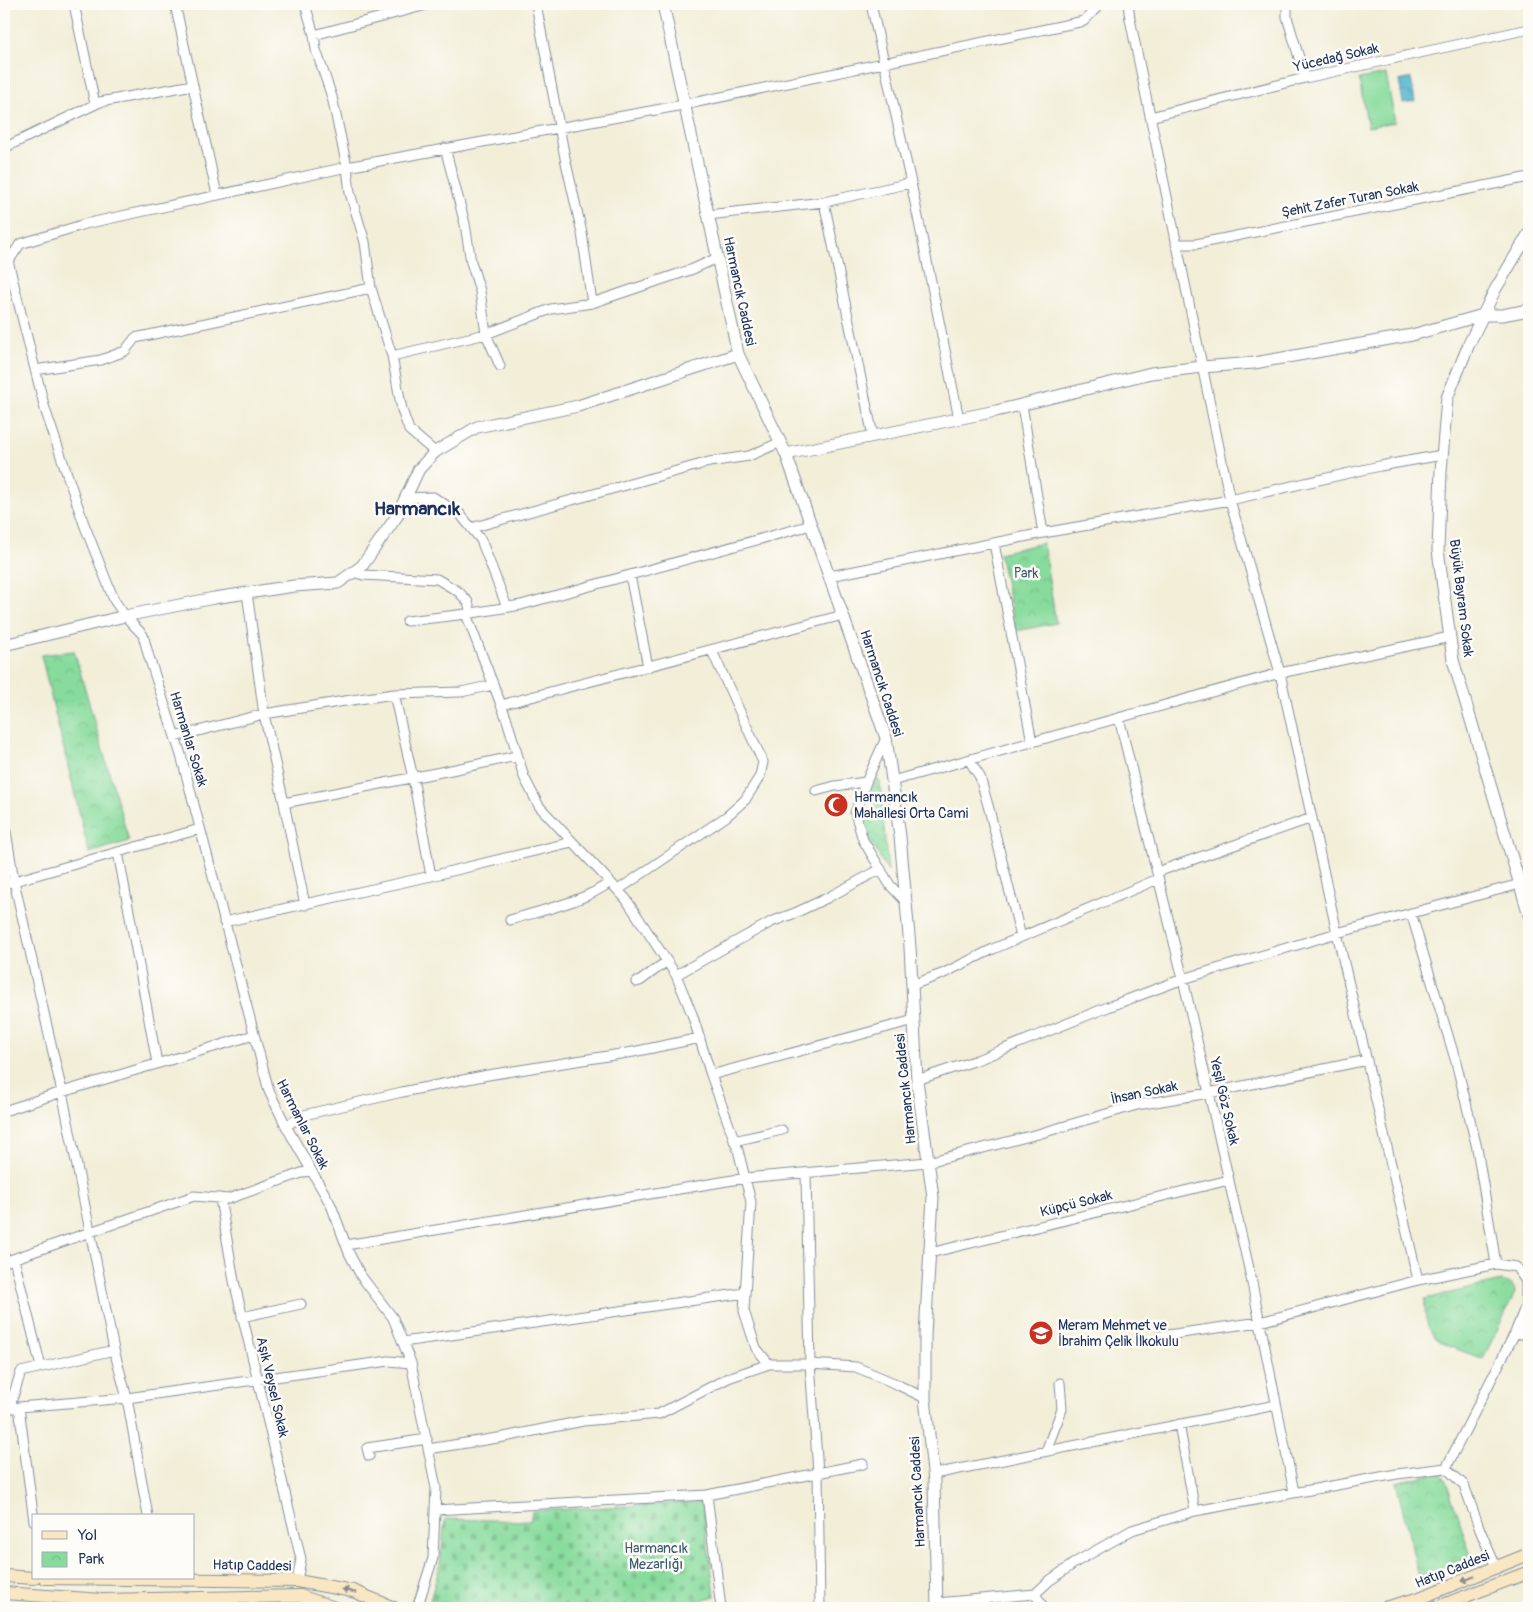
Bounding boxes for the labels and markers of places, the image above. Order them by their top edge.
place label: Harmancık Mahallesi Orta Cami [854,789,969,822]
mosque icon: Harmancık Mahallesi Orta Cami [823,792,849,818]
place label: Meram Mehmet ve İbrahim Çelik İlkokulu [1058,1317,1179,1350]
school or university icon: Meram Mehmet ve İbrahim Çelik İlkokulu [1028,1320,1054,1346]

